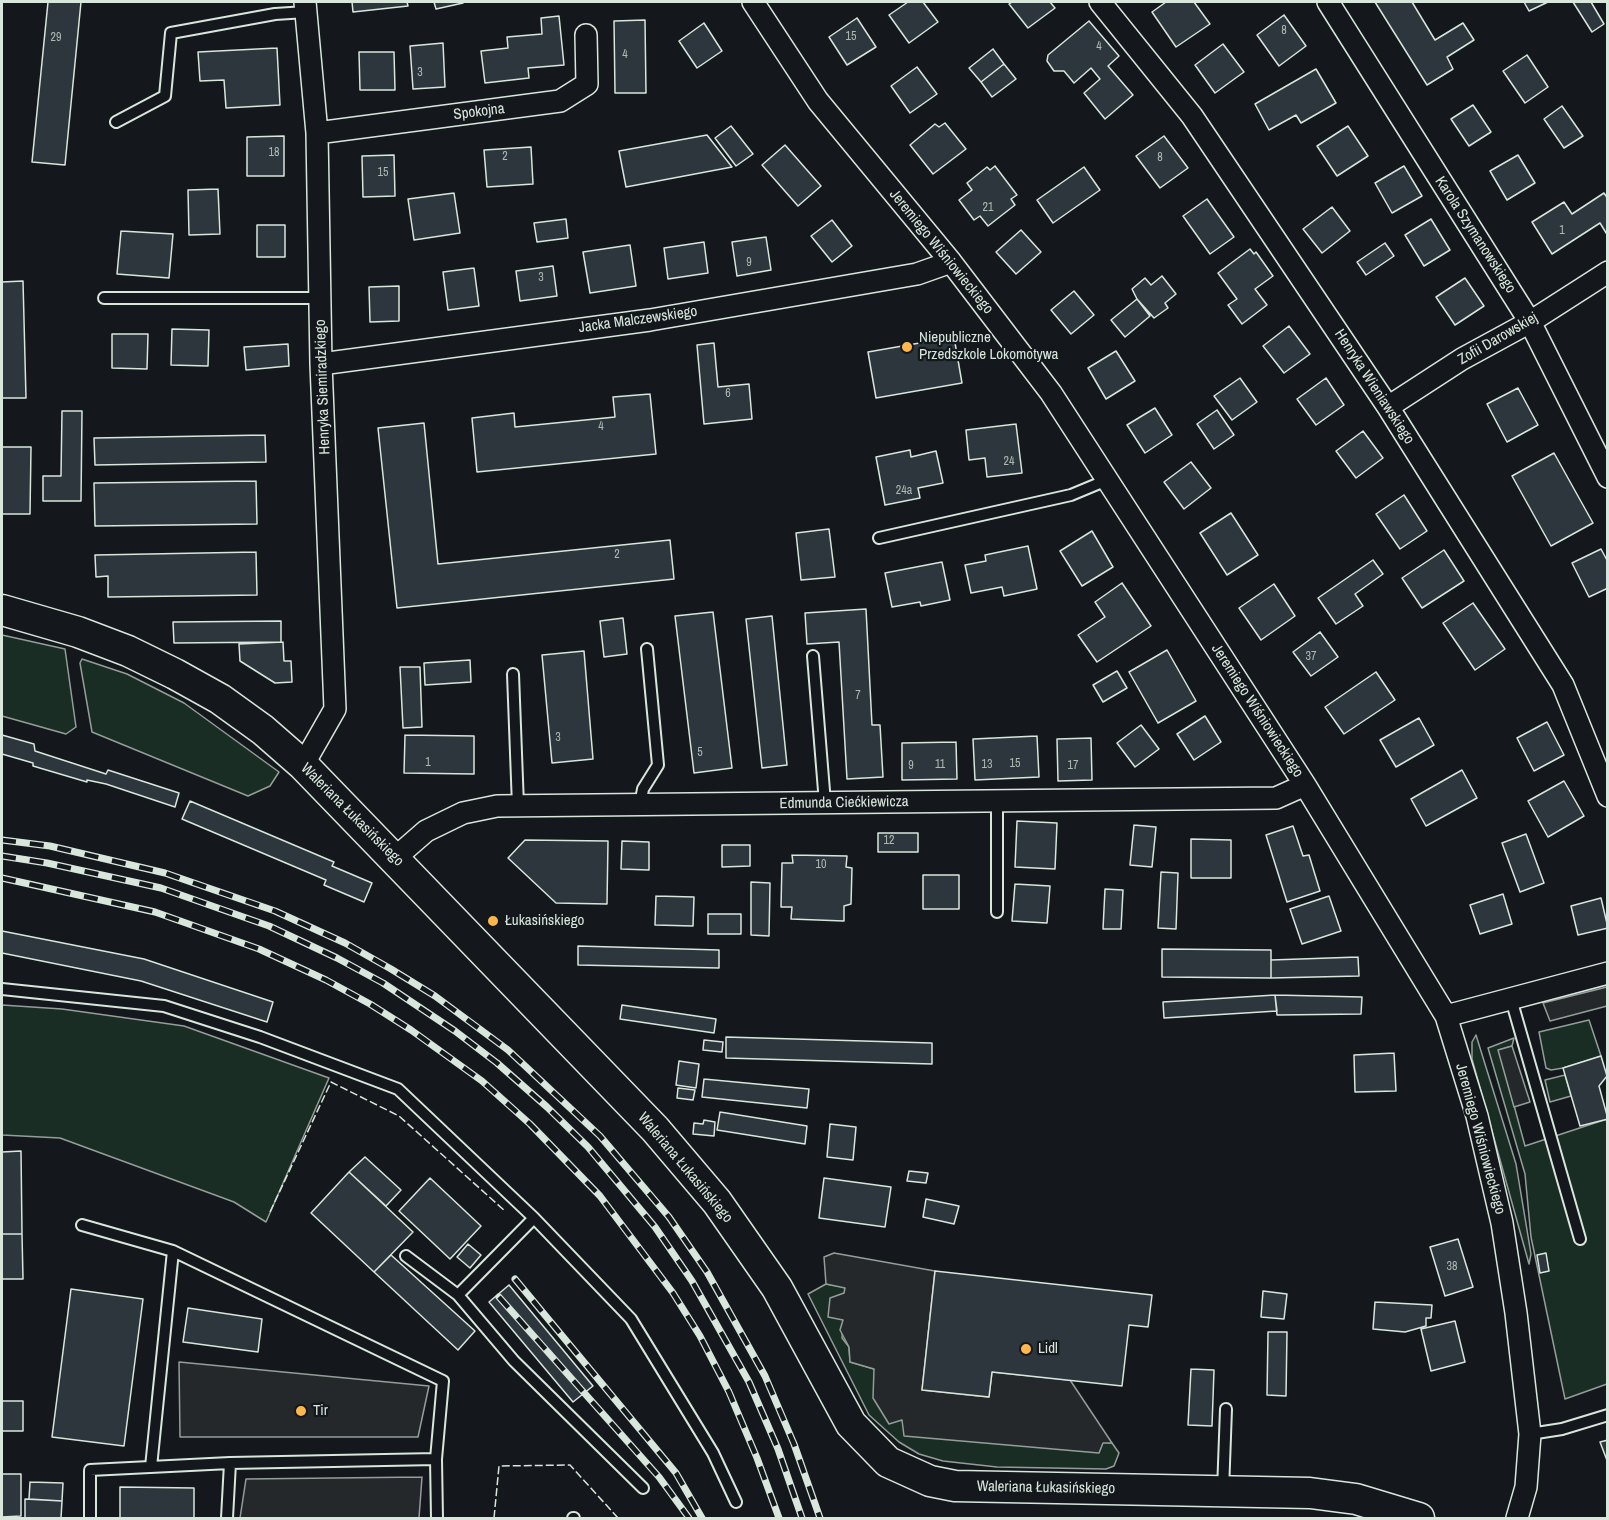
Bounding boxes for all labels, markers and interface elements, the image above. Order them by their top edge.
house number: 8 [1281,24,1287,38]
house number: 15 [846,30,856,44]
house number: 29 [51,31,61,45]
house number: 4 [1096,40,1102,54]
house number: 4 [622,48,628,62]
house number: 3 [417,66,423,80]
street label: Spokojna [452,100,506,124]
house number: 18 [269,146,279,160]
house number: 2 [502,150,508,164]
house number: 8 [1157,151,1163,165]
house number: 15 [378,166,388,180]
street label: Karola Szymanowskiego [1431,173,1519,297]
street label: Jeremiego Wiśniowieckiego [885,186,997,318]
house number: 21 [983,201,993,215]
house number: 1 [1559,224,1565,238]
house number: 9 [746,256,752,270]
house number: 3 [538,271,544,285]
street label: Jacka Malczewskiego [578,303,698,337]
street label: Zofii Darowskiej [1455,309,1541,369]
street label: Henryka Siemiradzkiego [312,319,334,455]
street label: Henryka Wieniawskiego [1330,326,1418,448]
place label: Niepubliczne Przedszkole Lokomotywa [919,329,1058,364]
marker: Niepubliczne Przedszkole Lokomotywa [900,340,914,354]
house number: 6 [725,387,731,401]
house number: 4 [598,420,604,434]
house number: 24 [1004,455,1014,469]
house number: 24a [896,484,912,498]
house number: 2 [614,548,620,562]
street label: Jeremiego Wiśniowieckiego [1207,641,1307,781]
house number: 37 [1306,650,1316,664]
house number: 7 [855,689,861,703]
house number: 3 [555,731,561,745]
house number: 5 [697,746,703,760]
house number: 1 [425,756,431,770]
house number: 15 [1010,757,1020,771]
house number: 11 [935,758,945,772]
house number: 13 [982,758,992,772]
house number: 9 [908,759,914,773]
house number: 17 [1068,759,1078,773]
street label: Waleriana Łukasińskiego [297,760,407,870]
street label: Edmunda Ciećkiewicza [779,793,909,813]
house number: 12 [884,834,894,848]
house number: 10 [816,858,826,872]
place label: Łukasińskiego [505,912,584,930]
marker: Łukasińskiego [486,914,500,928]
street label: Jeremiego Wiśniowieckiego [1451,1062,1509,1216]
street label: Waleriana Łukasińskiego [634,1109,736,1227]
house number: 38 [1447,1260,1457,1274]
place label: Lidl [1038,1340,1058,1358]
marker: Lidl [1019,1342,1033,1356]
place label: Tir [313,1402,328,1420]
marker: Tir [294,1404,308,1418]
street label: Waleriana Łukasińskiego [977,1478,1115,1498]

